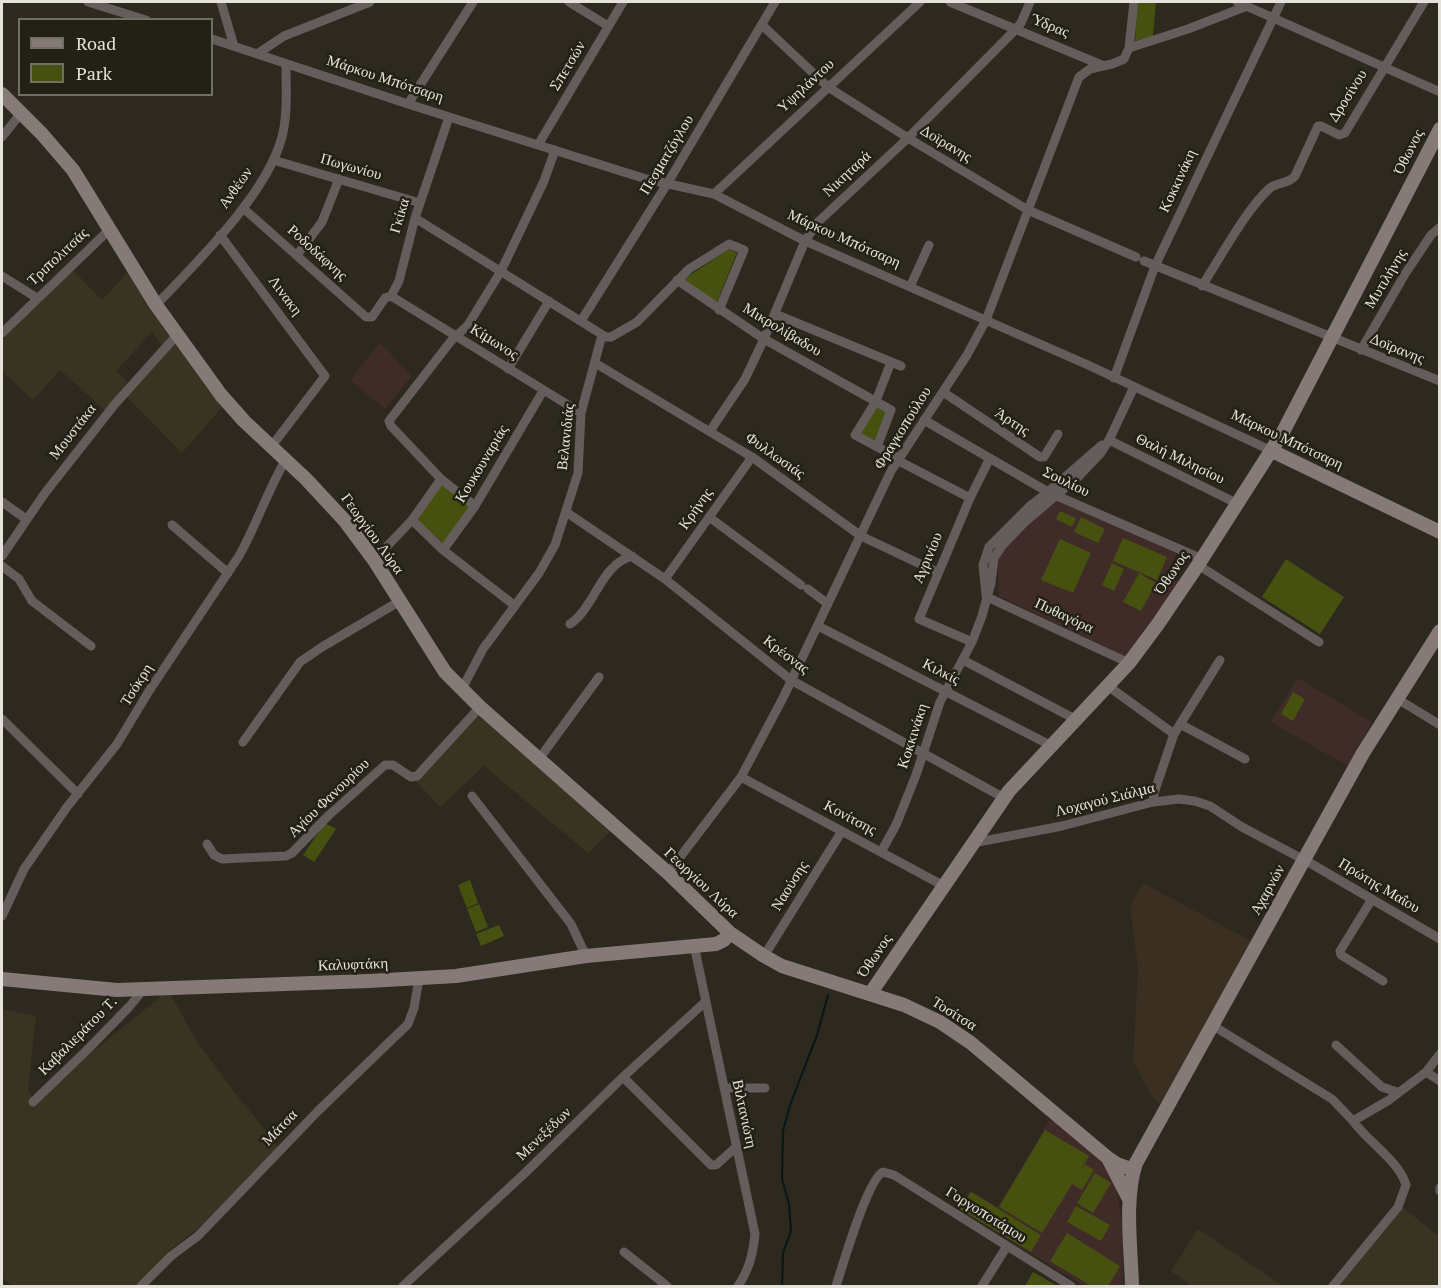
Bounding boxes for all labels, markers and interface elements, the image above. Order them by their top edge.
street label: Ύδρας [1028,10,1072,42]
legend [18,18,213,96]
text: Road [76,31,116,55]
street label: Σπετσών [546,38,590,94]
street label: Μάρκου Μπότσαρη [324,52,446,106]
street label: Υψηλάντου [774,55,838,117]
text: Park [76,61,112,85]
street label: Δροσίνου [1325,66,1371,126]
street label: Πεσματζόγλου [636,112,698,198]
street label: Δοϊρανης [917,122,975,166]
street label: Όθωνος [1390,126,1428,178]
street label: Νικηταρά [819,147,875,201]
street label: Κοκκινάκη [1156,147,1200,215]
street label: Πωγωνίου [318,150,384,184]
street label: Ανθέων [215,164,257,212]
street label: Γκίκα [386,196,414,236]
street label: Μάρκου Μπότσαρη [785,206,903,272]
street label: Ροδοδάφνης [283,221,351,285]
street label: Τριπολιτσάς [24,224,92,290]
street label: Μυτιλήνης [1361,246,1411,312]
street label: Λινακη [264,273,306,319]
street label: Μικρολίβαδου [739,299,825,361]
street label: Κίμωνος [467,320,521,364]
street label: Δοϊρανης [1367,330,1427,368]
street label: Φραγκοπούλου [870,383,936,473]
street label: Μουστάκα [46,401,100,463]
street label: Βελανιδιάς [554,403,578,471]
street label: Άρτης [991,404,1033,440]
street label: Μάρκου Μπότσαρη [1228,406,1346,474]
street label: Κουκουναριάς [452,422,512,506]
street label: Φυλλωσιάς [742,429,808,483]
street label: Θαλή Μιλησίου [1133,430,1227,488]
street label: Σουλίου [1040,463,1092,501]
street label: Κρήνης [675,485,717,533]
street label: Γεωργίου Λύρα [337,490,407,578]
street label: Αγρινίου [909,530,947,586]
street label: Όθωνος [1151,548,1193,598]
street label: Πυθαγόρα [1032,595,1096,637]
street label: Κρέσνας [759,632,813,678]
street label: Κιλκίς [919,655,963,689]
street label: Τσόκρη [117,660,157,710]
street label: Κοκκινάκη [894,701,932,771]
street label: Αγίου Φανουρίου [285,755,373,841]
street label: Λοχαγού Σιάλμα [1053,779,1157,821]
street label: Κονίτσης [821,797,879,839]
street label: Γεωργίου Λύρα [660,844,742,922]
street label: Πρώτης Μαΐου [1335,855,1423,917]
street label: Ναούσης [768,858,812,914]
street label: Αχαρνών [1247,862,1289,918]
street label: Όθωνος [854,931,896,981]
street label: Καλυφτάκη [317,955,389,975]
street label: Καβαλιεράτου Τ. [35,993,121,1079]
street label: Τοσίτσα [928,993,980,1035]
street label: Βιλτανιώτη [728,1078,760,1150]
street label: Μενεξέδων [513,1103,575,1165]
street label: Μάτσα [259,1106,301,1150]
street label: Γοργοποτάμου [942,1183,1030,1247]

